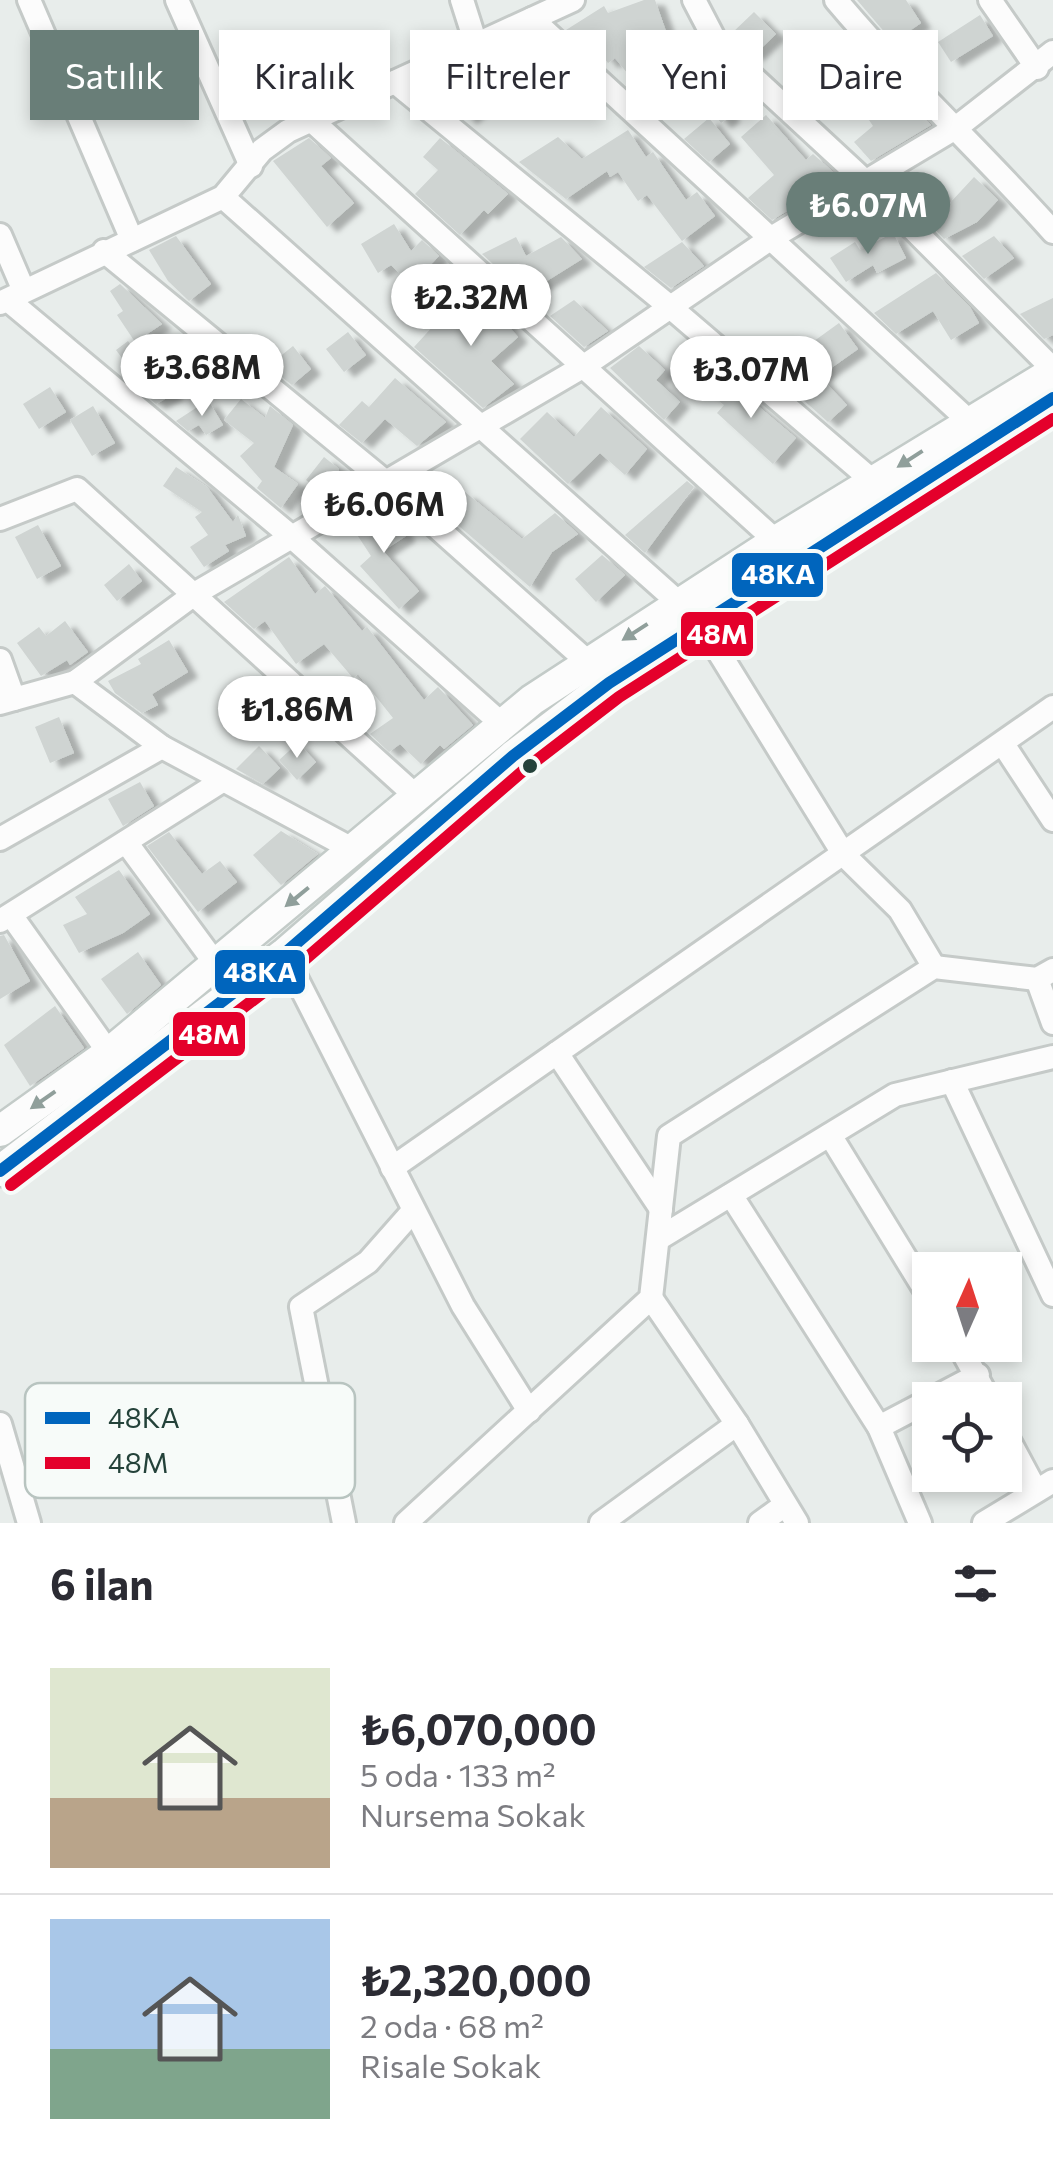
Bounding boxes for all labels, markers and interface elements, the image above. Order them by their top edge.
chip: Satılık [30,30,199,120]
chip: Kiralık [219,30,390,120]
chip: Filtreler [410,30,606,120]
chip: Yeni [626,30,763,120]
chip: Daire [783,30,938,120]
pin: ₺6.07M [787,172,949,257]
text: ₺6.07M [808,184,928,224]
pin: ₺2.32M [390,264,552,349]
text: ₺2.32M [413,276,529,316]
pin: ₺3.68M [121,334,283,419]
pin: ₺3.07M [670,336,832,421]
text: ₺3.68M [143,346,261,386]
text: ₺3.07M [692,348,810,388]
one-way arrow [897,450,924,468]
pin: ₺6.06M [303,471,465,556]
text: ₺6.06M [323,483,445,523]
line badge: 48KA [730,551,825,599]
text: 48KA [741,556,815,590]
line badge: 48M [679,610,755,658]
text: 48M [686,616,748,650]
one-way arrow [621,622,649,640]
pin: ₺1.86M [216,676,378,761]
text: ₺1.86M [240,688,354,728]
unlabelled marker [520,756,540,776]
one-way arrow [284,886,309,907]
line badge: 48KA [213,948,307,996]
text: 48KA [223,954,297,988]
line badge: 48M [171,1010,247,1058]
text: 48M [178,1016,240,1050]
one-way arrow [30,1090,57,1109]
north arrow [912,1252,1022,1362]
map controls [912,1252,1022,1492]
button: locate [912,1382,1022,1492]
legend [25,1383,355,1498]
text: 48KA [108,1400,180,1434]
text: 48M [108,1445,169,1479]
icon: filters [948,1556,1003,1611]
text: 6 ilan [50,1557,154,1609]
text: ₺6,070,000 [360,1702,597,1754]
icon: home [130,1708,250,1828]
text: 5 oda · 133 m² [360,1754,556,1794]
text: Nursema Sokak [360,1794,586,1834]
text: ₺2,320,000 [360,1953,592,2005]
icon: home [130,1959,250,2079]
text: 2 oda · 68 m² [360,2005,544,2045]
text: Risale Sokak [360,2045,541,2085]

